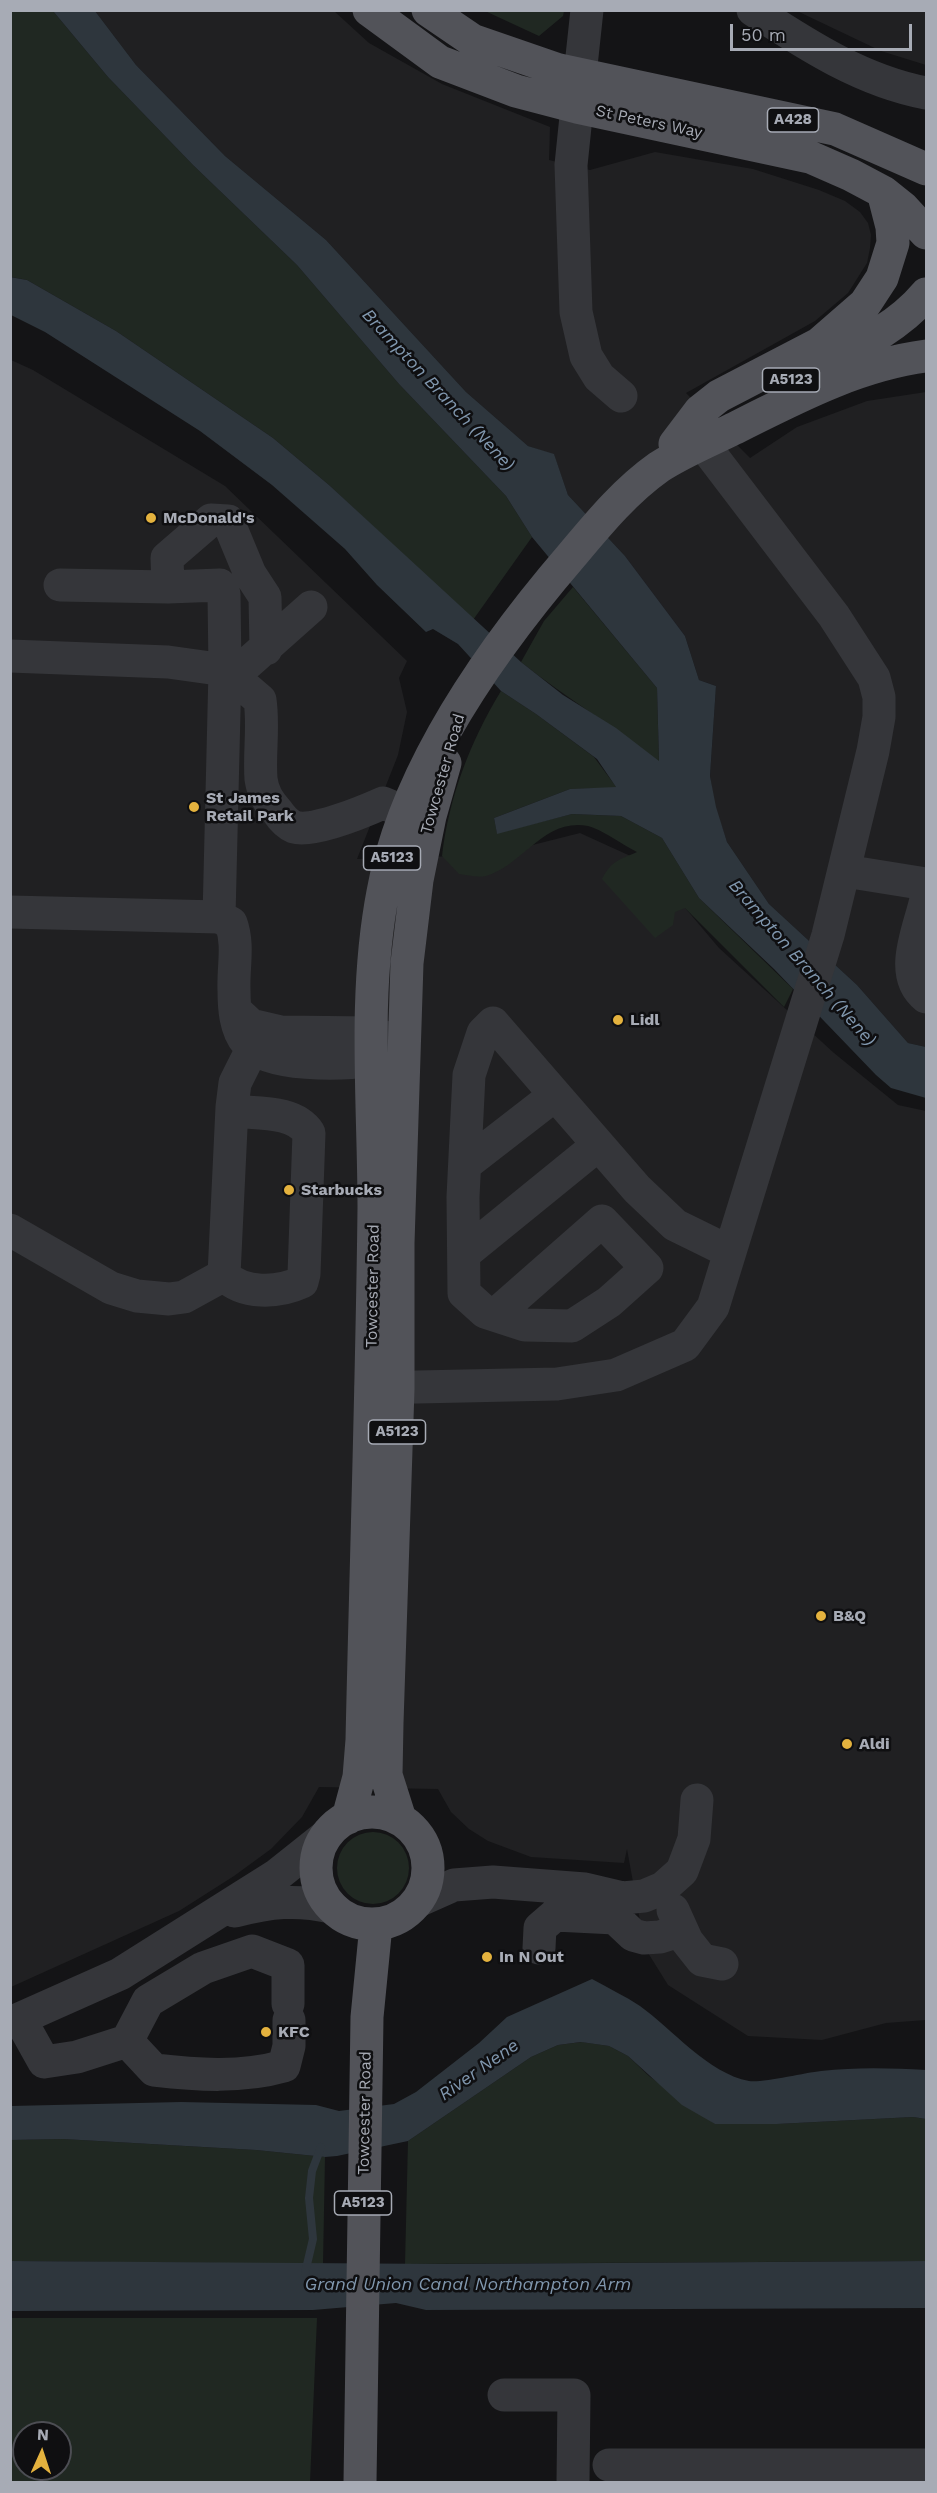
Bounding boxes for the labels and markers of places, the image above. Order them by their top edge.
place label: McDonald's [163,508,255,528]
marker: McDonald's [144,511,158,525]
place label: St James Retail Park [206,788,294,826]
marker: St James Retail Park [187,800,201,814]
place label: Lidl [630,1010,660,1030]
marker: Lidl [611,1013,625,1027]
place label: Starbucks [301,1180,382,1200]
marker: Starbucks [282,1183,296,1197]
place label: B&Q [833,1606,866,1626]
marker: B&Q [814,1609,828,1623]
place label: Aldi [859,1734,890,1754]
marker: Aldi [840,1737,854,1751]
place label: In N Out [499,1947,564,1967]
marker: In N Out [480,1950,494,1964]
place label: KFC [278,2022,310,2042]
marker: KFC [259,2025,273,2039]

